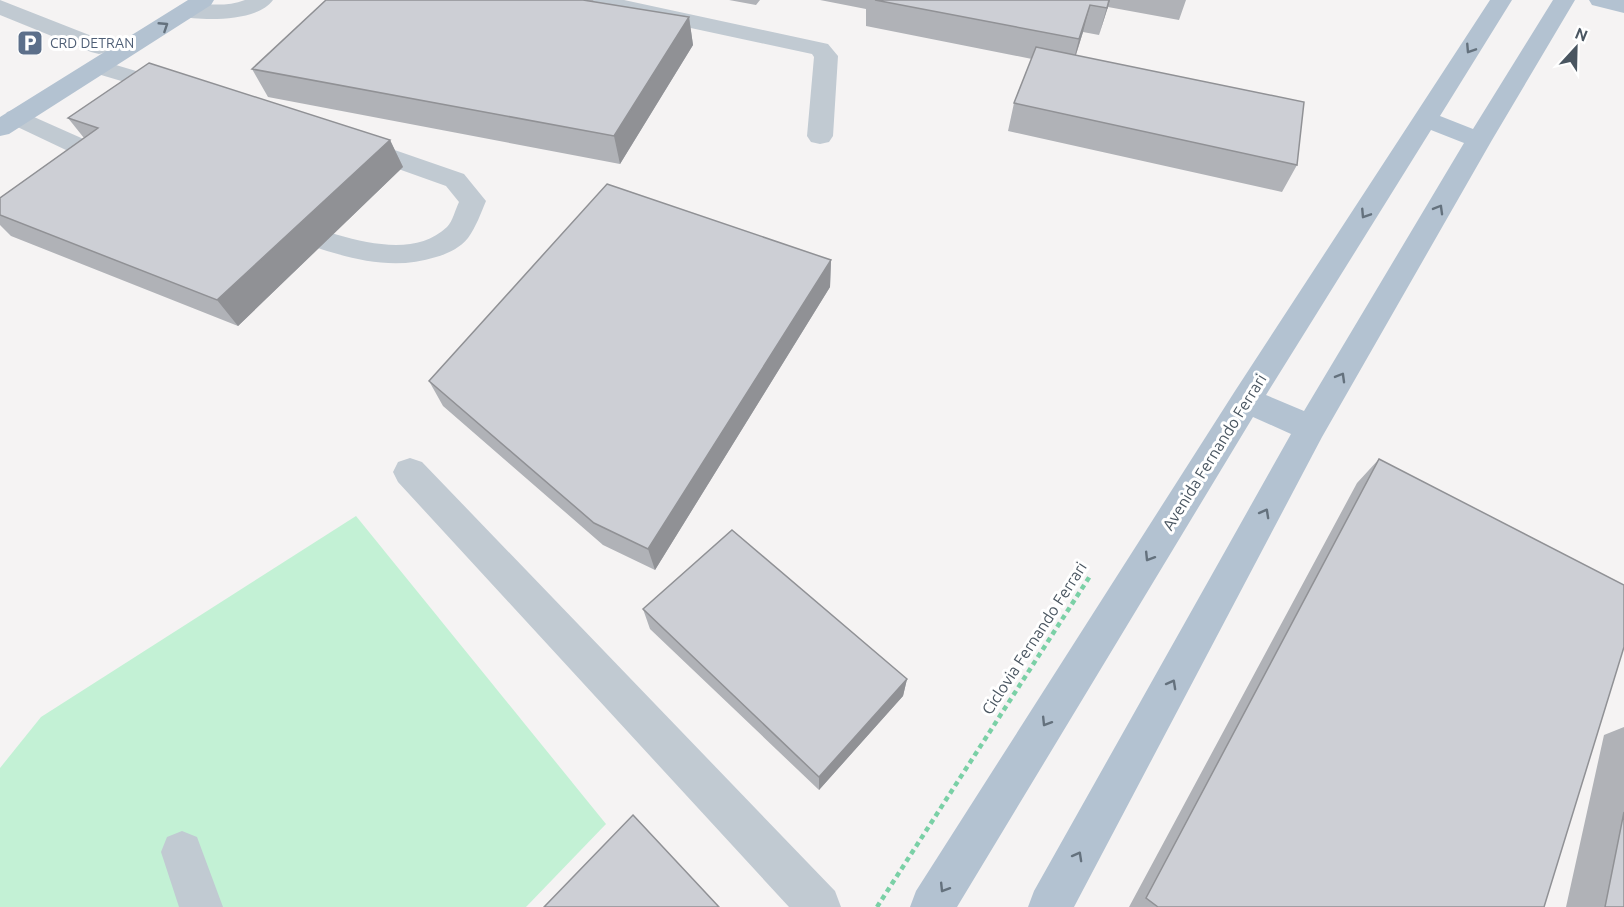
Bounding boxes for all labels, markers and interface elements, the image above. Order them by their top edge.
north arrow [1546,18,1606,78]
one-way arrow [157,22,168,33]
text: N [1573,24,1591,45]
parking icon: CRD DETRAN [15,28,45,58]
place label: CRD DETRAN [50,35,134,51]
one-way arrow [1465,43,1477,53]
one-way arrow [1432,205,1443,215]
one-way arrow [1361,207,1372,218]
street label: Avenida Fernando Ferrari [1158,371,1270,533]
one-way arrow [1333,373,1345,383]
one-way arrow [1258,509,1269,519]
one-way arrow [1146,550,1157,561]
street label: Ciclovia Fernando Ferrari [978,558,1090,718]
one-way arrow [1165,680,1176,691]
one-way arrow [1042,716,1054,726]
one-way arrow [1071,851,1082,862]
one-way arrow [939,882,951,892]

